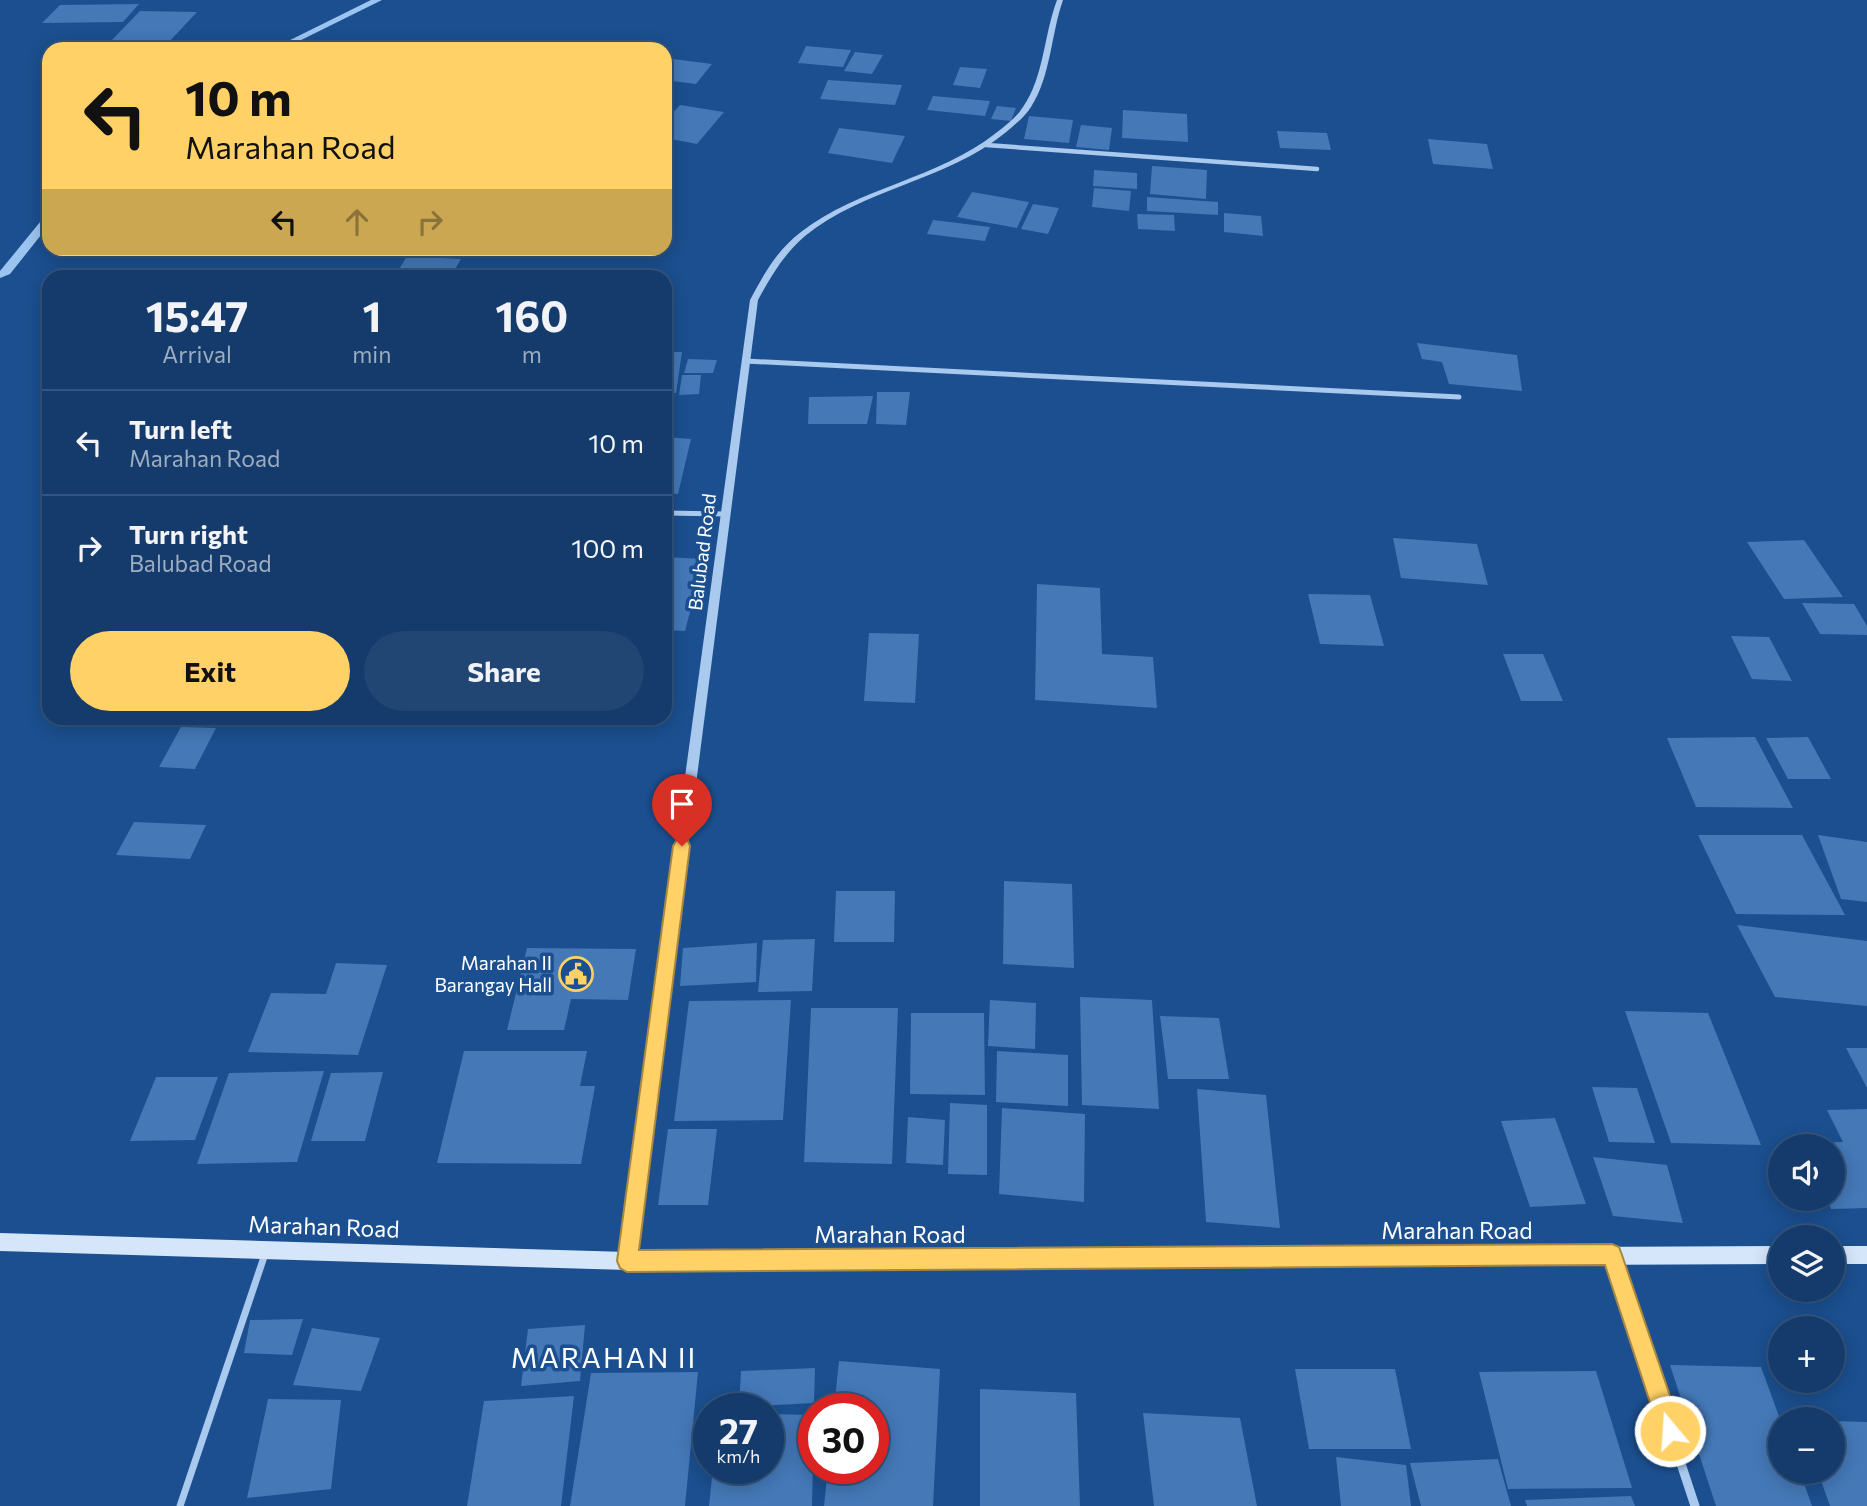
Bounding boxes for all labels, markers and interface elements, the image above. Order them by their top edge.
text: 10 m [185,66,292,126]
icon: left [70,70,161,161]
text: Marahan Road [185,126,396,166]
icon: left [265,203,303,241]
icon: ahead [338,203,376,241]
icon: right [411,203,449,241]
text: 15:47 [146,289,248,341]
text: 1 [362,289,381,341]
text: 160 [495,289,568,341]
text: Arrival [162,340,232,368]
text: min [352,340,391,368]
text: m [522,340,542,368]
text: Turn left [129,413,232,444]
icon: left [70,424,108,462]
text: 10 m [588,427,644,458]
text: Marahan Road [129,444,280,472]
street label: Balubad Road [683,492,720,612]
text: Turn right [129,518,248,549]
icon: right [70,529,108,567]
text: 100 m [571,532,644,563]
text: Balubad Road [129,549,272,577]
button: Exit [70,631,350,711]
button: Share [364,631,644,711]
pin [652,774,712,846]
icon: arrive [663,785,701,823]
place label: Marahan II Barangay Hall [434,951,552,996]
public building icon: Marahan II Barangay Hall [557,955,595,993]
map controls [1768,1134,1845,1484]
button: sound [1768,1134,1845,1211]
street label: Marahan Road [248,1209,400,1243]
street label: Marahan Road [1381,1216,1533,1244]
street label: Marahan Road [814,1220,966,1248]
button: layers [1768,1225,1845,1302]
button: + [1768,1316,1845,1393]
district label: MARAHAN II [511,1340,697,1374]
speed limit sign: 30 [798,1393,889,1484]
position arrow [1633,1394,1707,1468]
button: − [1768,1407,1845,1484]
text: 27 [719,1408,758,1451]
text: km/h [717,1445,760,1467]

